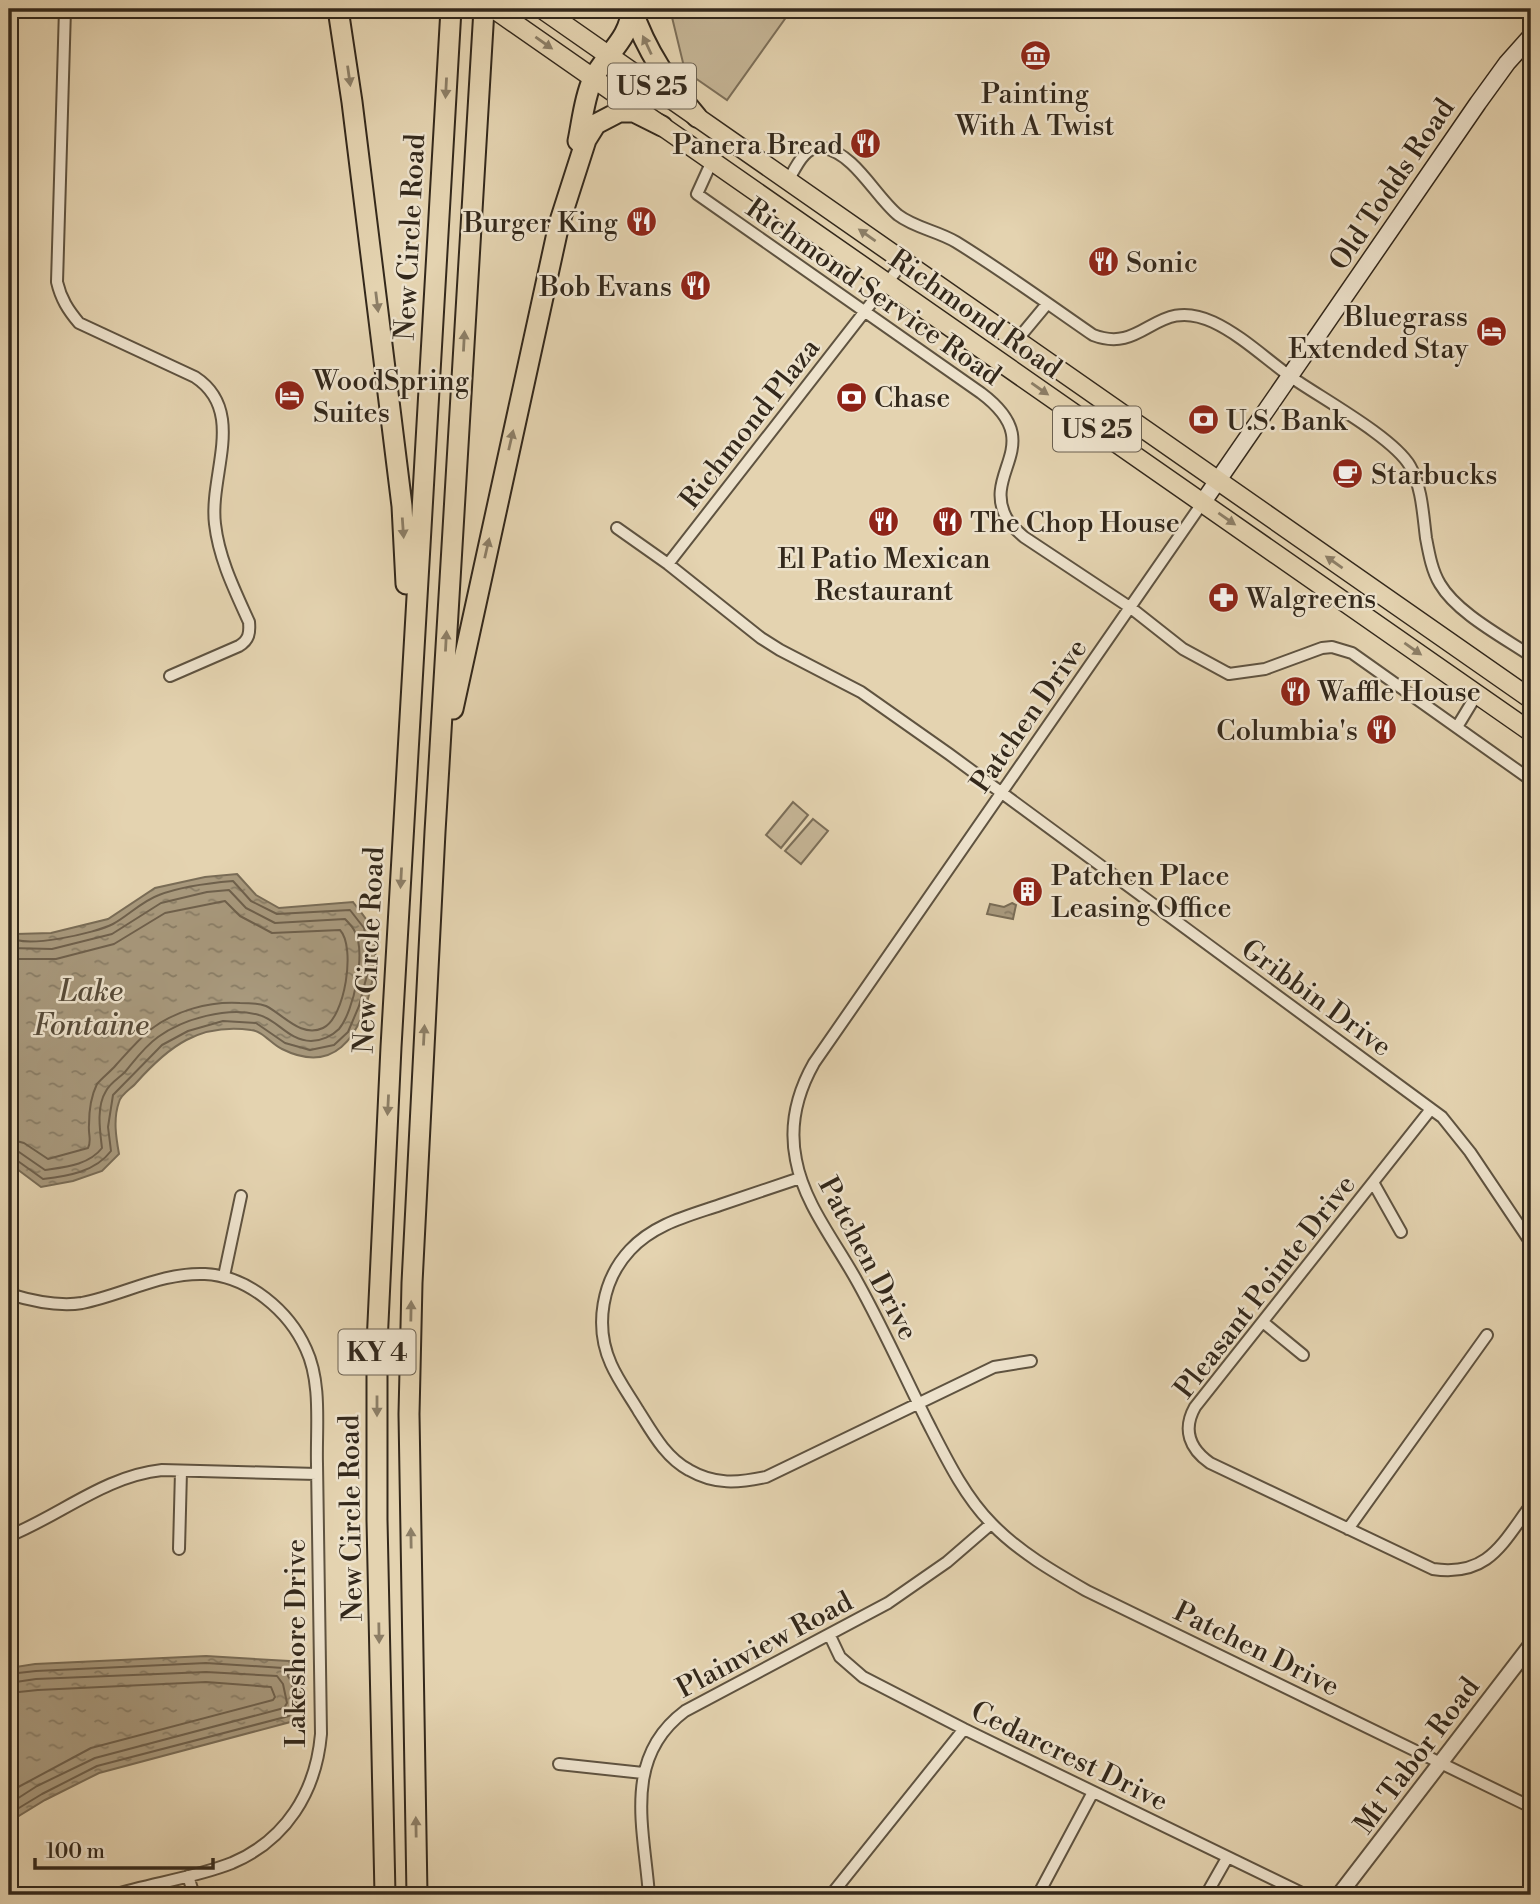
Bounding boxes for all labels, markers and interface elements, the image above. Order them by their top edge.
one-way arrow [642,35,653,55]
one-way arrow [535,36,553,50]
museum icon: Painting With A Twist [1018,39,1052,73]
road number: US 25 [608,64,696,108]
one-way arrow [343,65,354,87]
one-way arrow [440,77,451,99]
place label: Painting With A Twist [954,77,1115,144]
street label: Old Todds Road [1322,92,1463,277]
restaurant icon: Panera Bread [849,127,883,161]
place label: Panera Bread [673,128,843,163]
street label: New Circle Road [388,133,433,341]
street label: Richmond Service Road [739,191,1008,394]
restaurant icon: Burger King [624,205,658,239]
place label: Burger King [462,206,618,241]
one-way arrow [858,228,876,242]
street label: Richmond Road [882,242,1068,387]
restaurant icon: Sonic [1086,245,1120,279]
place label: Sonic [1126,246,1198,281]
restaurant icon: Bob Evans [678,269,712,303]
place label: Bob Evans [538,270,672,305]
one-way arrow [371,291,382,313]
place label: Bluegrass Extended Stay [1288,300,1468,367]
hotel icon: Bluegrass Extended Stay [1474,315,1508,349]
one-way arrow [459,330,470,352]
street label: Richmond Plaza [673,331,828,516]
place label: WoodSpring Suites [312,364,470,431]
hotel icon: WoodSpring Suites [273,379,307,413]
bank icon: Chase [834,380,868,414]
place label: Chase [874,381,951,416]
one-way arrow [1031,382,1049,396]
bank icon: U.S. Bank [1186,403,1220,437]
place label: U.S. Bank [1226,404,1348,439]
road number: US 25 [1053,406,1141,452]
one-way arrow [505,429,516,451]
cafe icon: Starbucks [1331,457,1365,491]
place label: Starbucks [1371,458,1498,493]
restaurant icon: El Patio Mexican Restaurant [867,504,901,538]
restaurant icon: The Chop House [930,505,964,539]
place label: The Chop House [970,506,1180,541]
one-way arrow [1218,512,1236,526]
one-way arrow [398,517,409,539]
one-way arrow [482,537,493,559]
place label: El Patio Mexican Restaurant [777,542,991,609]
one-way arrow [1325,555,1343,569]
pharmacy icon: Walgreens [1206,581,1240,615]
place label: Walgreens [1245,582,1376,617]
one-way arrow [441,630,452,652]
street label: Patchen Drive [963,632,1095,800]
one-way arrow [1404,642,1422,656]
restaurant icon: Waffle House [1278,674,1312,708]
place label: Waffle House [1317,675,1481,710]
restaurant icon: Columbia's [1364,713,1398,747]
place label: Columbia's [1216,714,1358,749]
street label: New Circle Road [347,846,392,1054]
place label: Patchen Place Leasing Office [1051,859,1232,926]
one-way arrow [395,867,406,889]
building icon: Patchen Place Leasing Office [1011,874,1045,908]
street label: Gribbin Drive [1234,932,1398,1065]
water label: Lake Fontaine [33,973,149,1045]
one-way arrow [418,1023,429,1045]
one-way arrow [382,1094,393,1116]
street label: Pleasant Pointe Drive [1167,1168,1363,1406]
street label: Patchen Drive [810,1171,925,1346]
one-way arrow [406,1300,417,1322]
road number: KY 4 [338,1330,416,1374]
one-way arrow [371,1395,383,1417]
street label: New Circle Road [332,1414,371,1622]
one-way arrow [405,1527,416,1549]
street label: Lakeshore Drive [279,1539,314,1748]
street label: Plainview Road [671,1584,859,1706]
street label: Patchen Drive [1168,1594,1345,1705]
one-way arrow [373,1623,385,1645]
street label: Mt Tabor Road [1347,1671,1488,1841]
street label: Cedarcrest Drive [965,1694,1174,1819]
one-way arrow [410,1816,421,1838]
scale bar [35,1827,214,1871]
text: 100 m [46,1839,105,1865]

